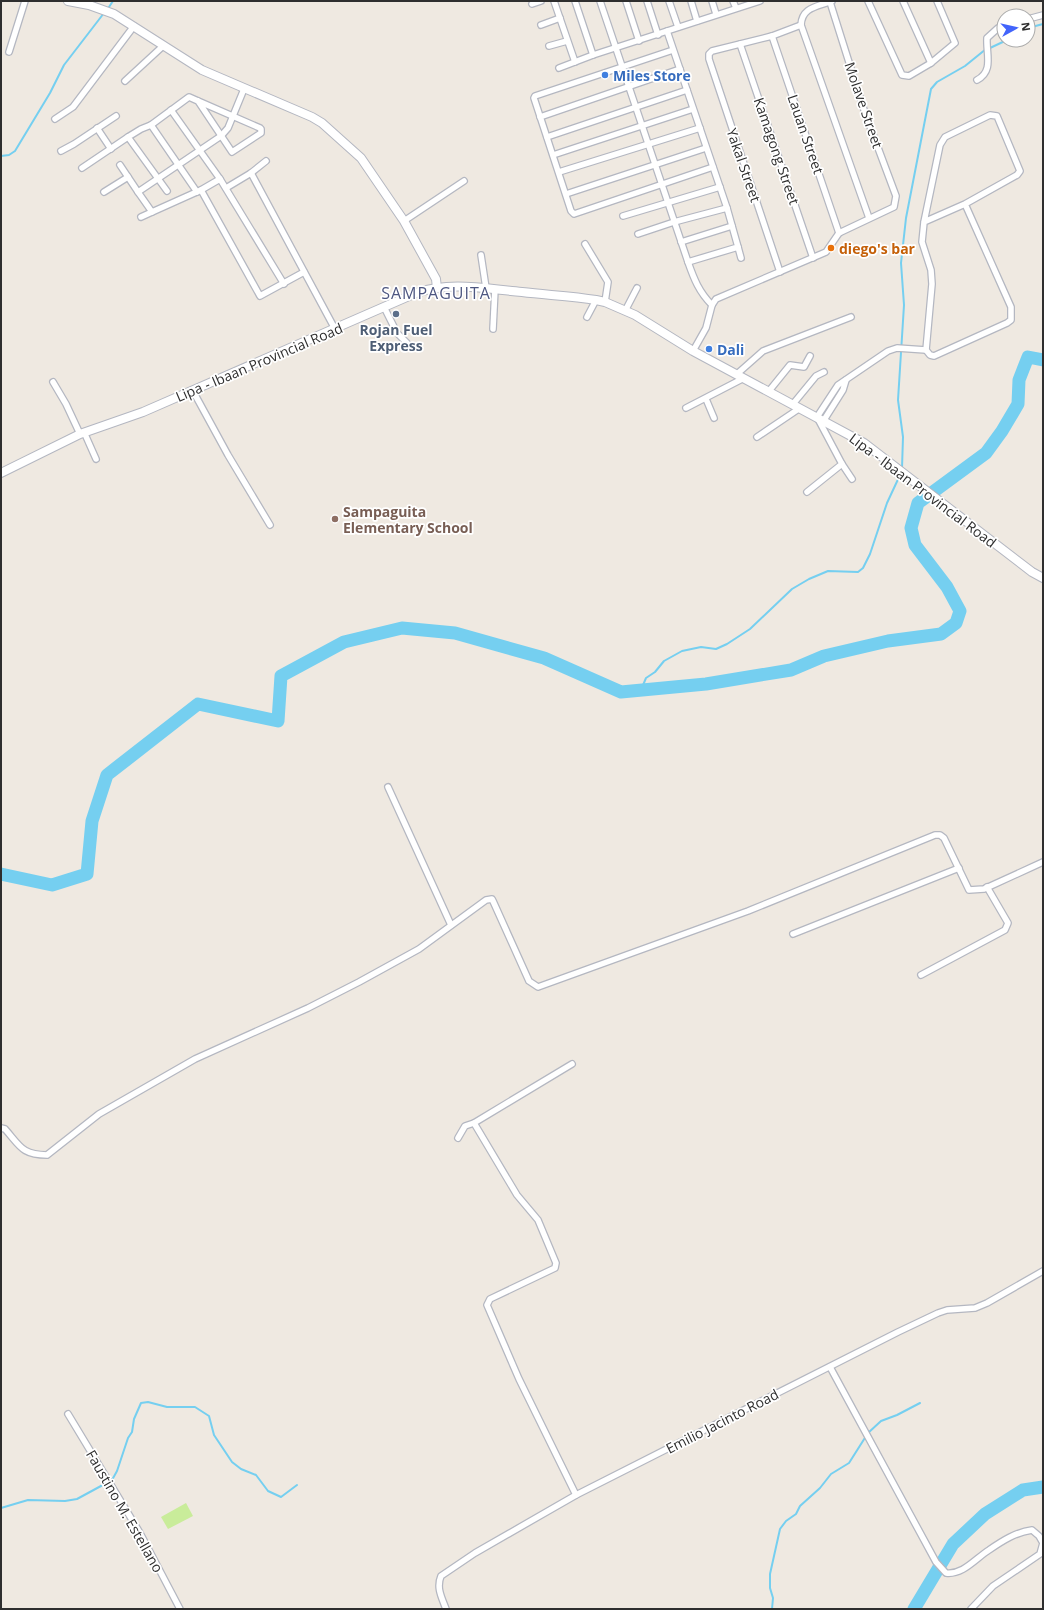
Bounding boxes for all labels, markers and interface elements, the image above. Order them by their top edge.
north arrow [996,8,1036,48]
text: N [1018,21,1034,32]
street label: Molave Street [840,59,888,151]
place label: Miles Store [613,66,691,85]
marker: Miles Store [600,70,610,80]
street label: Lauan Street [784,92,828,176]
street label: Kamagong Street [750,95,804,207]
street label: Yakal Street [722,125,766,205]
place label: diego's bar [839,239,916,258]
marker: diego's bar [826,243,836,253]
district label: SAMPAGUITA [381,282,491,304]
marker: Rojan Fuel Express [391,309,401,319]
street label: Lipa - Ibaan Provincial Road [173,318,345,406]
place label: Rojan Fuel Express [360,320,432,355]
place label: Dali [717,340,744,359]
marker: Dali [704,344,714,354]
street label: Lipa - Ibaan Provincial Road [846,428,1000,552]
place label: Sampaguita Elementary School [343,502,473,537]
marker: Sampaguita Elementary School [330,514,340,524]
street label: Emilio Jacinto Road [662,1384,782,1458]
street label: Faustino M. Estellano [82,1446,168,1576]

